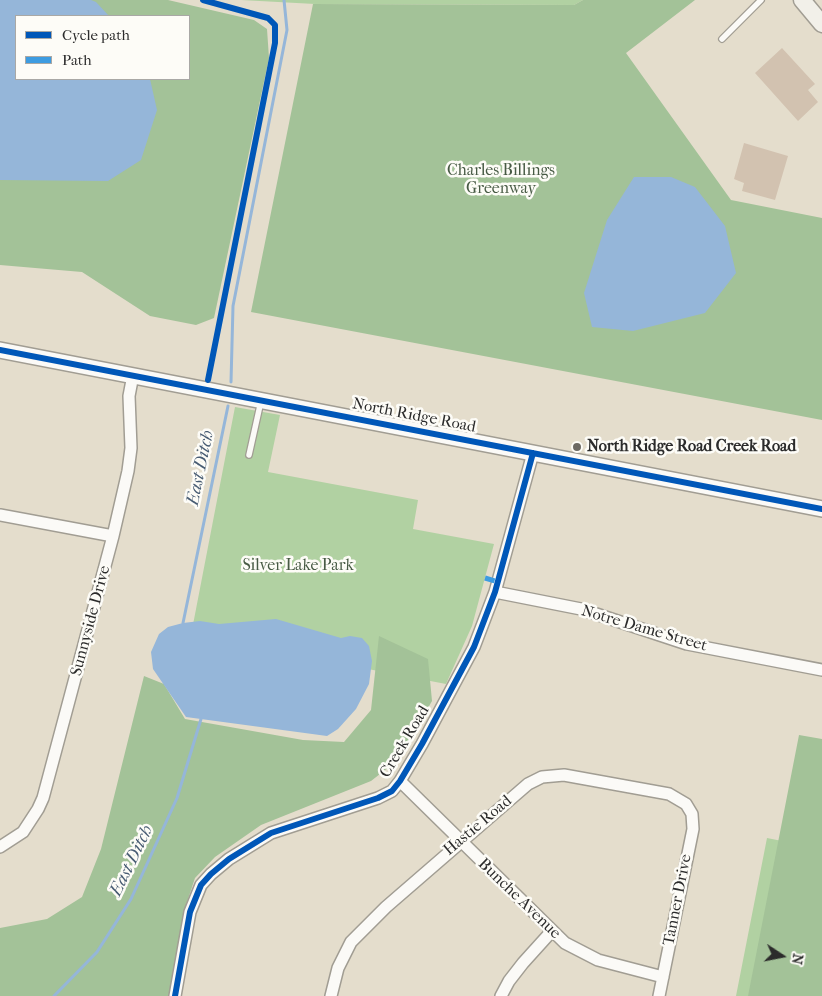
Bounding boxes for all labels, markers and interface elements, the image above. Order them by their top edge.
legend [15,15,190,80]
text: Cycle path [62,26,130,44]
text: Path [62,51,92,69]
park label: Charles Billings Greenway [447,161,555,199]
street label: North Ridge Road [351,395,477,437]
water label: East Ditch [183,428,219,508]
place label: North Ridge Road Creek Road [587,437,796,457]
marker: North Ridge Road Creek Road [571,441,583,453]
park label: Silver Lake Park [242,556,354,576]
street label: Sunnyside Drive [67,564,115,678]
street label: Notre Dame Street [579,602,709,656]
street label: Creek Road [376,703,434,781]
street label: Hastie Road [440,792,516,860]
water label: East Ditch [106,822,158,900]
street label: Tanner Drive [660,853,696,947]
street label: Bunche Avenue [474,855,564,943]
north arrow [757,931,807,981]
text: N [788,952,807,966]

